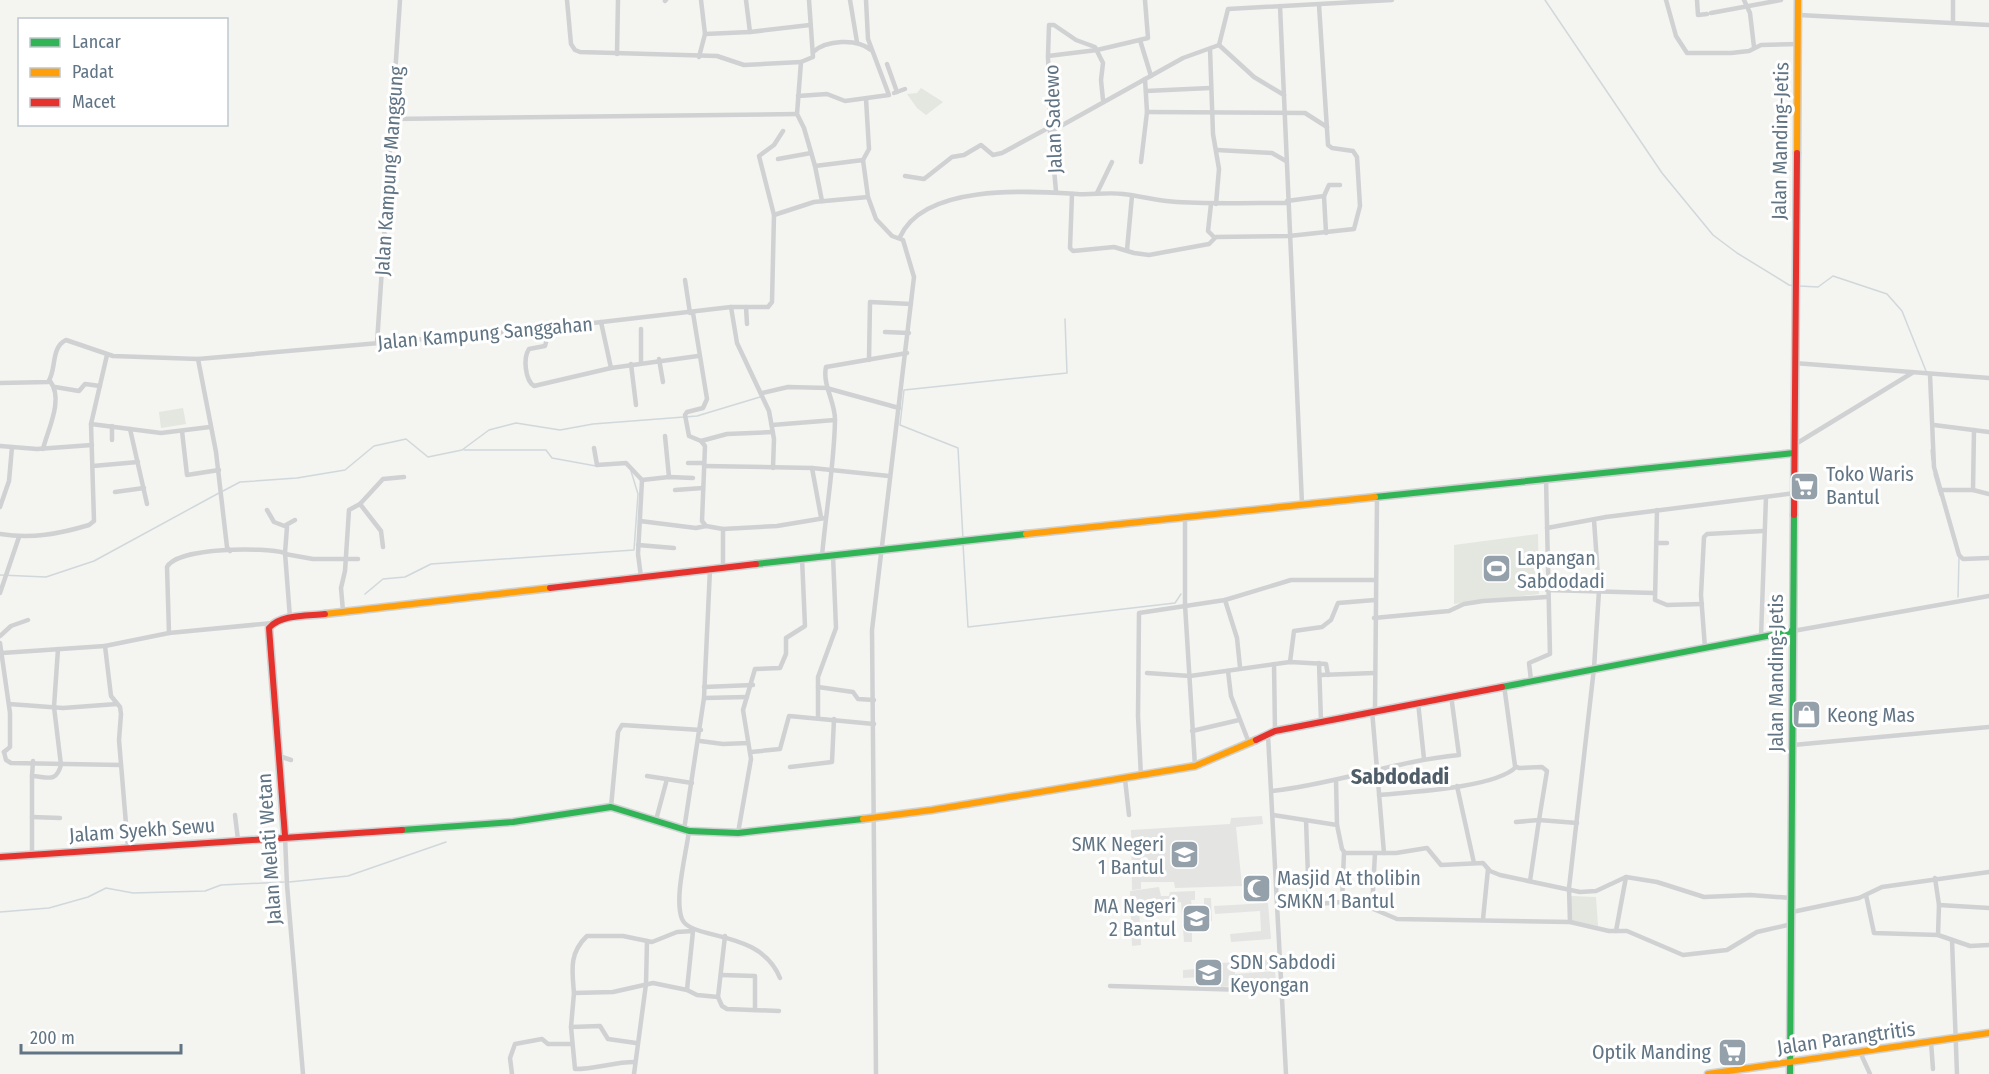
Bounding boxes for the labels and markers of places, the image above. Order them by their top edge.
place label: Toko Waris Bantul [1826,462,1914,509]
supermarket icon: Toko Waris Bantul [1789,470,1821,502]
place label: Lapangan Sabdodadi [1517,546,1605,593]
sports icon: Lapangan Sabdodadi [1480,553,1512,585]
shop icon: Keong Mas [1790,699,1822,731]
place label: Keong Mas [1827,703,1915,727]
place label: SMK Negeri 1 Bantul [1072,832,1164,879]
school or university icon: SMK Negeri 1 Bantul [1169,839,1201,871]
place label: Masjid At tholibin SMKN 1 Bantul [1277,866,1421,913]
mosque icon: Masjid At tholibin SMKN 1 Bantul [1240,873,1272,905]
place label: MA Negeri 2 Bantul [1094,894,1176,941]
school or university icon: MA Negeri 2 Bantul [1181,902,1213,934]
place label: SDN Sabdodi Keyongan [1230,950,1336,997]
school or university icon: SDN Sabdodi Keyongan [1193,957,1225,989]
supermarket icon: Optik Manding [1716,1036,1748,1068]
place label: Optik Manding [1592,1040,1712,1064]

